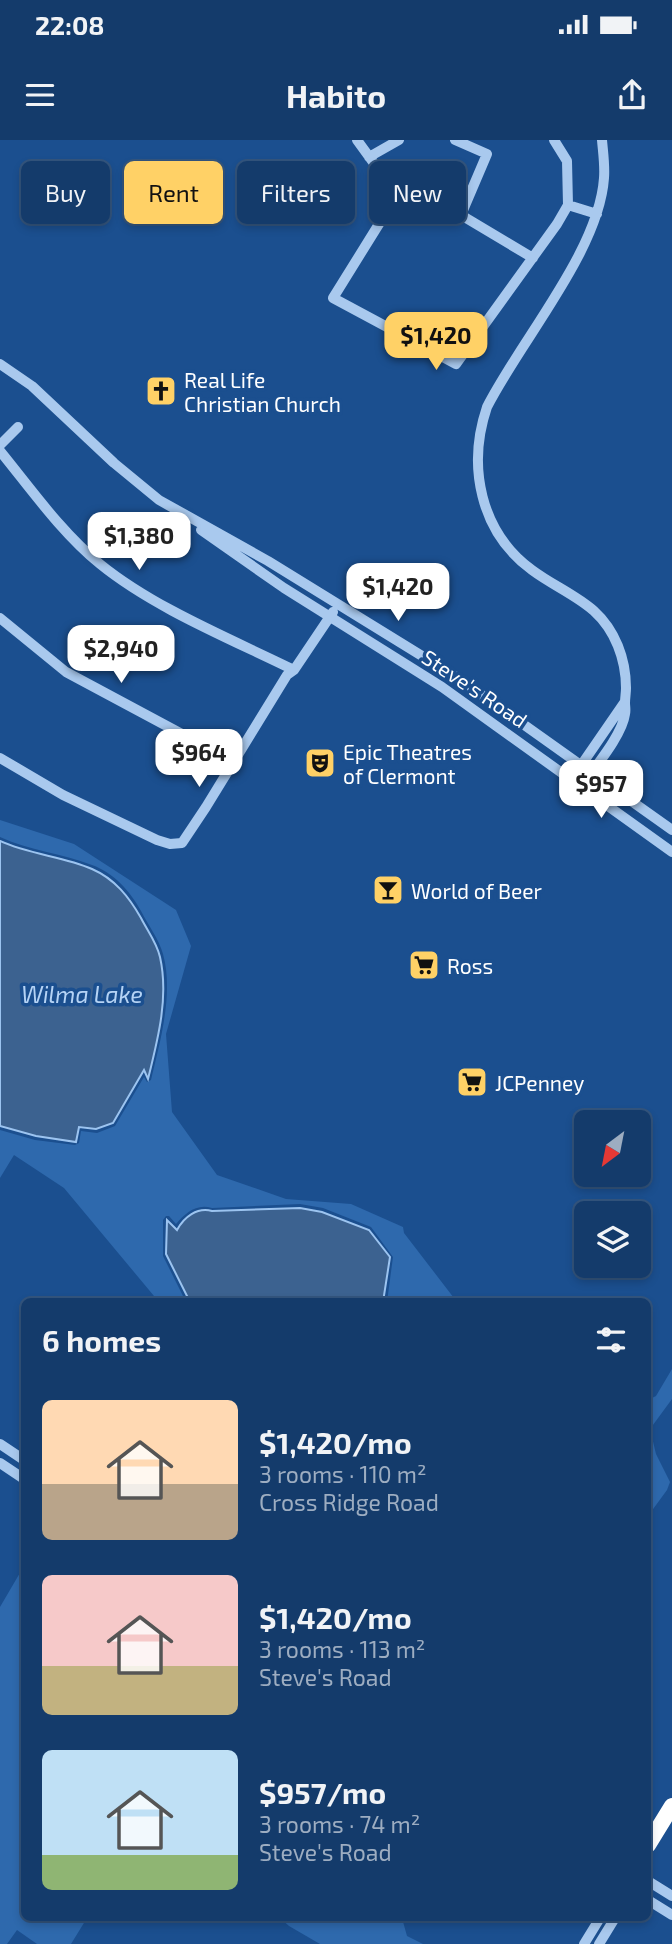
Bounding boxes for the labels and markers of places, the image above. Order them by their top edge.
pin: $1,420 [379,313,493,372]
place label: Real Life Christian Church [184,367,341,416]
church icon: Real Life Christian Church [144,374,178,408]
pin: $1,380 [82,512,196,572]
pin: $1,420 [341,564,455,623]
pin: $2,940 [64,626,178,685]
pin: $964 [158,730,240,789]
place label: Epic Theatres of Clermont [343,739,472,788]
theatre icon: Epic Theatres of Clermont [303,746,337,780]
pin: $957 [560,760,642,820]
bar icon: World of Beer [371,873,405,907]
place label: World of Beer [411,878,543,903]
supermarket icon: Ross [407,948,441,982]
place label: Ross [447,953,493,978]
supermarket icon: JCPenney [455,1065,489,1099]
place label: JCPenney [495,1070,584,1095]

